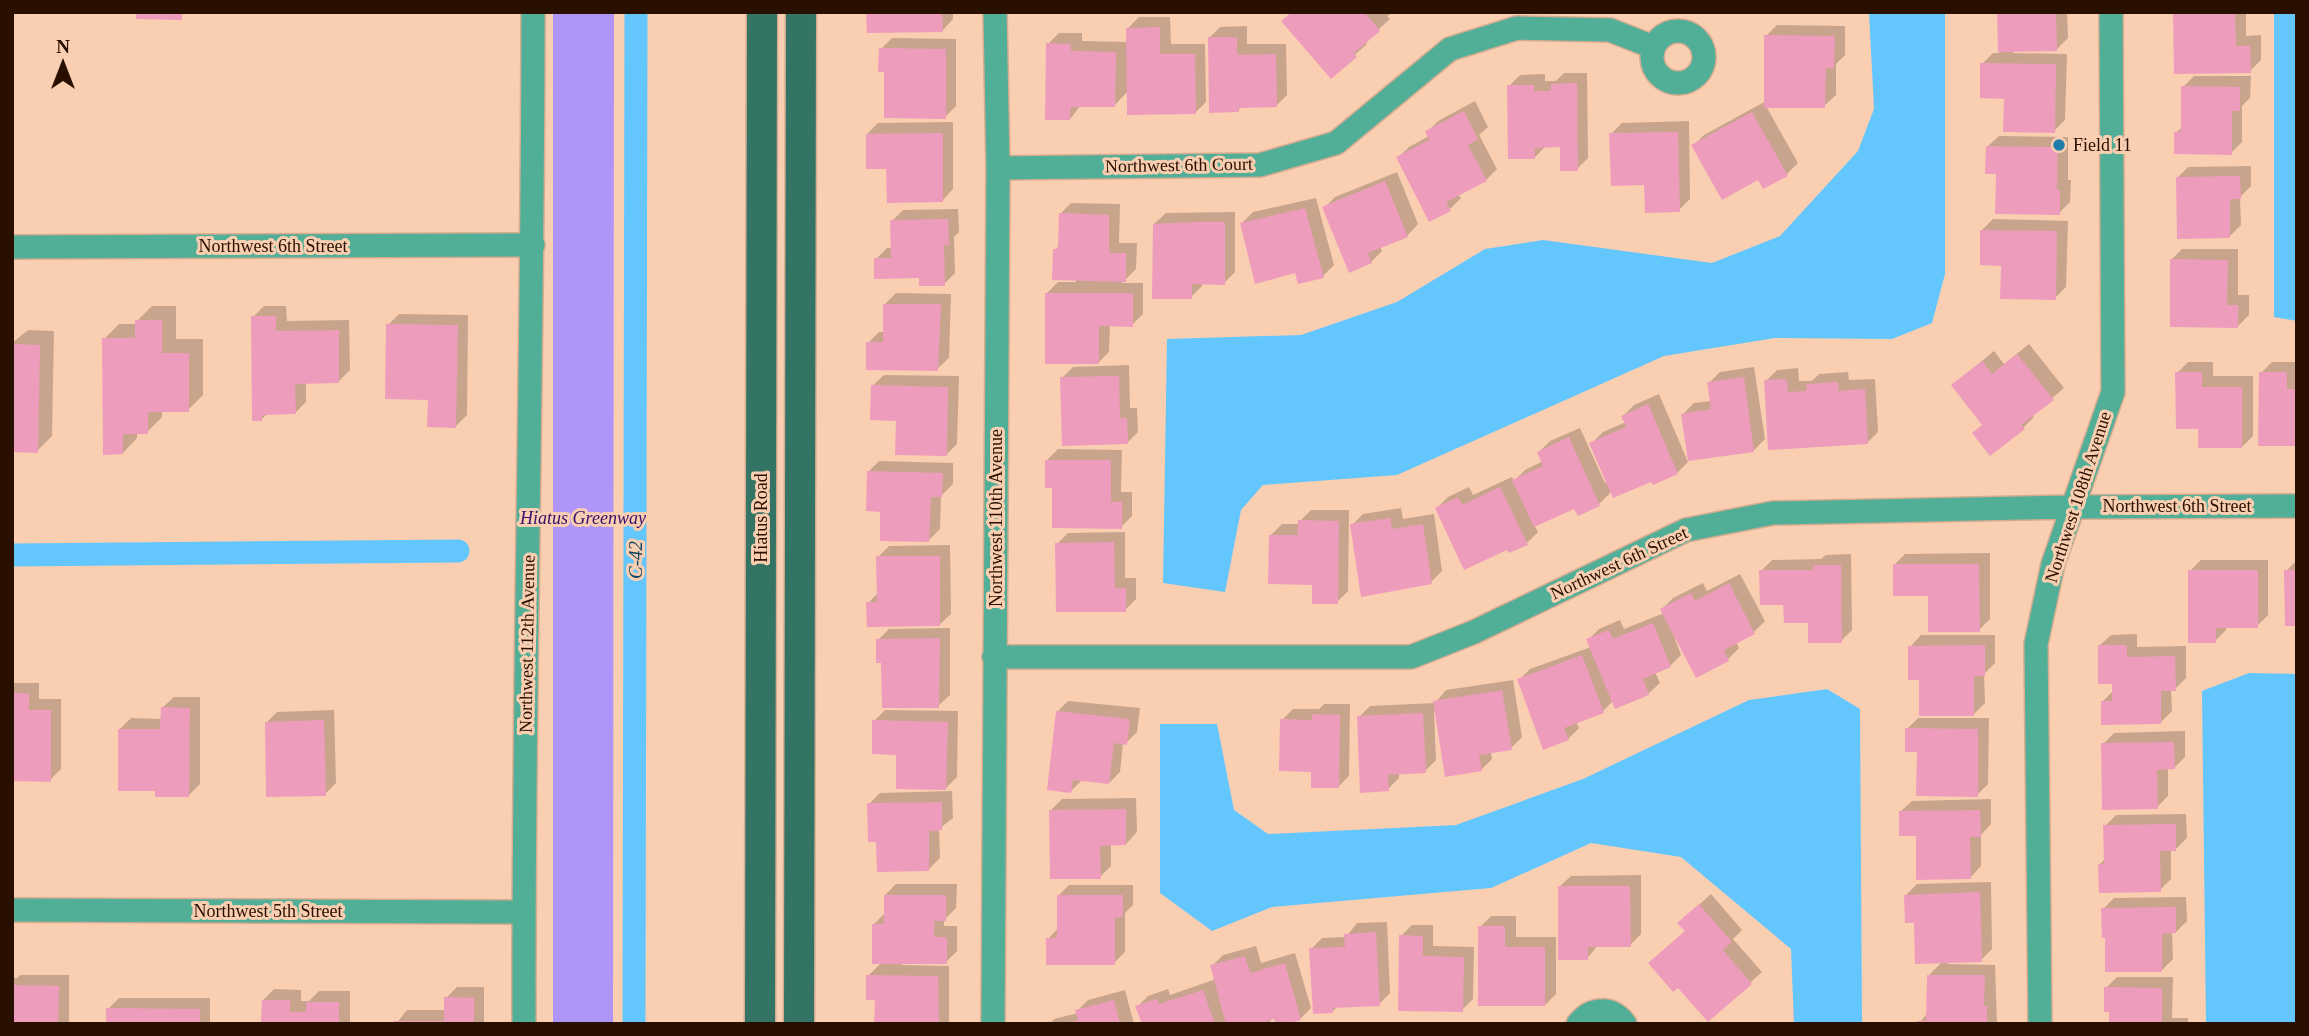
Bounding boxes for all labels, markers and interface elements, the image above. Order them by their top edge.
north arrow [28,28,98,98]
text: N [56,36,70,57]
place label: Field 11 [2073,135,2132,155]
marker: Field 11 [2051,137,2067,153]
street label: Northwest 6th Court [1105,154,1253,176]
street label: Northwest 6th Street [199,236,347,256]
street label: Northwest 108th Avenue [2041,409,2115,585]
street label: Northwest 110th Avenue [986,429,1006,607]
street label: Hiatus Road [751,473,771,563]
street label: Northwest 6th Street [2103,496,2251,516]
park label: Hiatus Greenway [519,508,646,528]
street label: Northwest 6th Street [1547,522,1691,604]
water label: C-42 [625,541,646,579]
street label: Northwest 112th Avenue [515,555,539,733]
street label: Northwest 5th Street [194,901,342,921]

